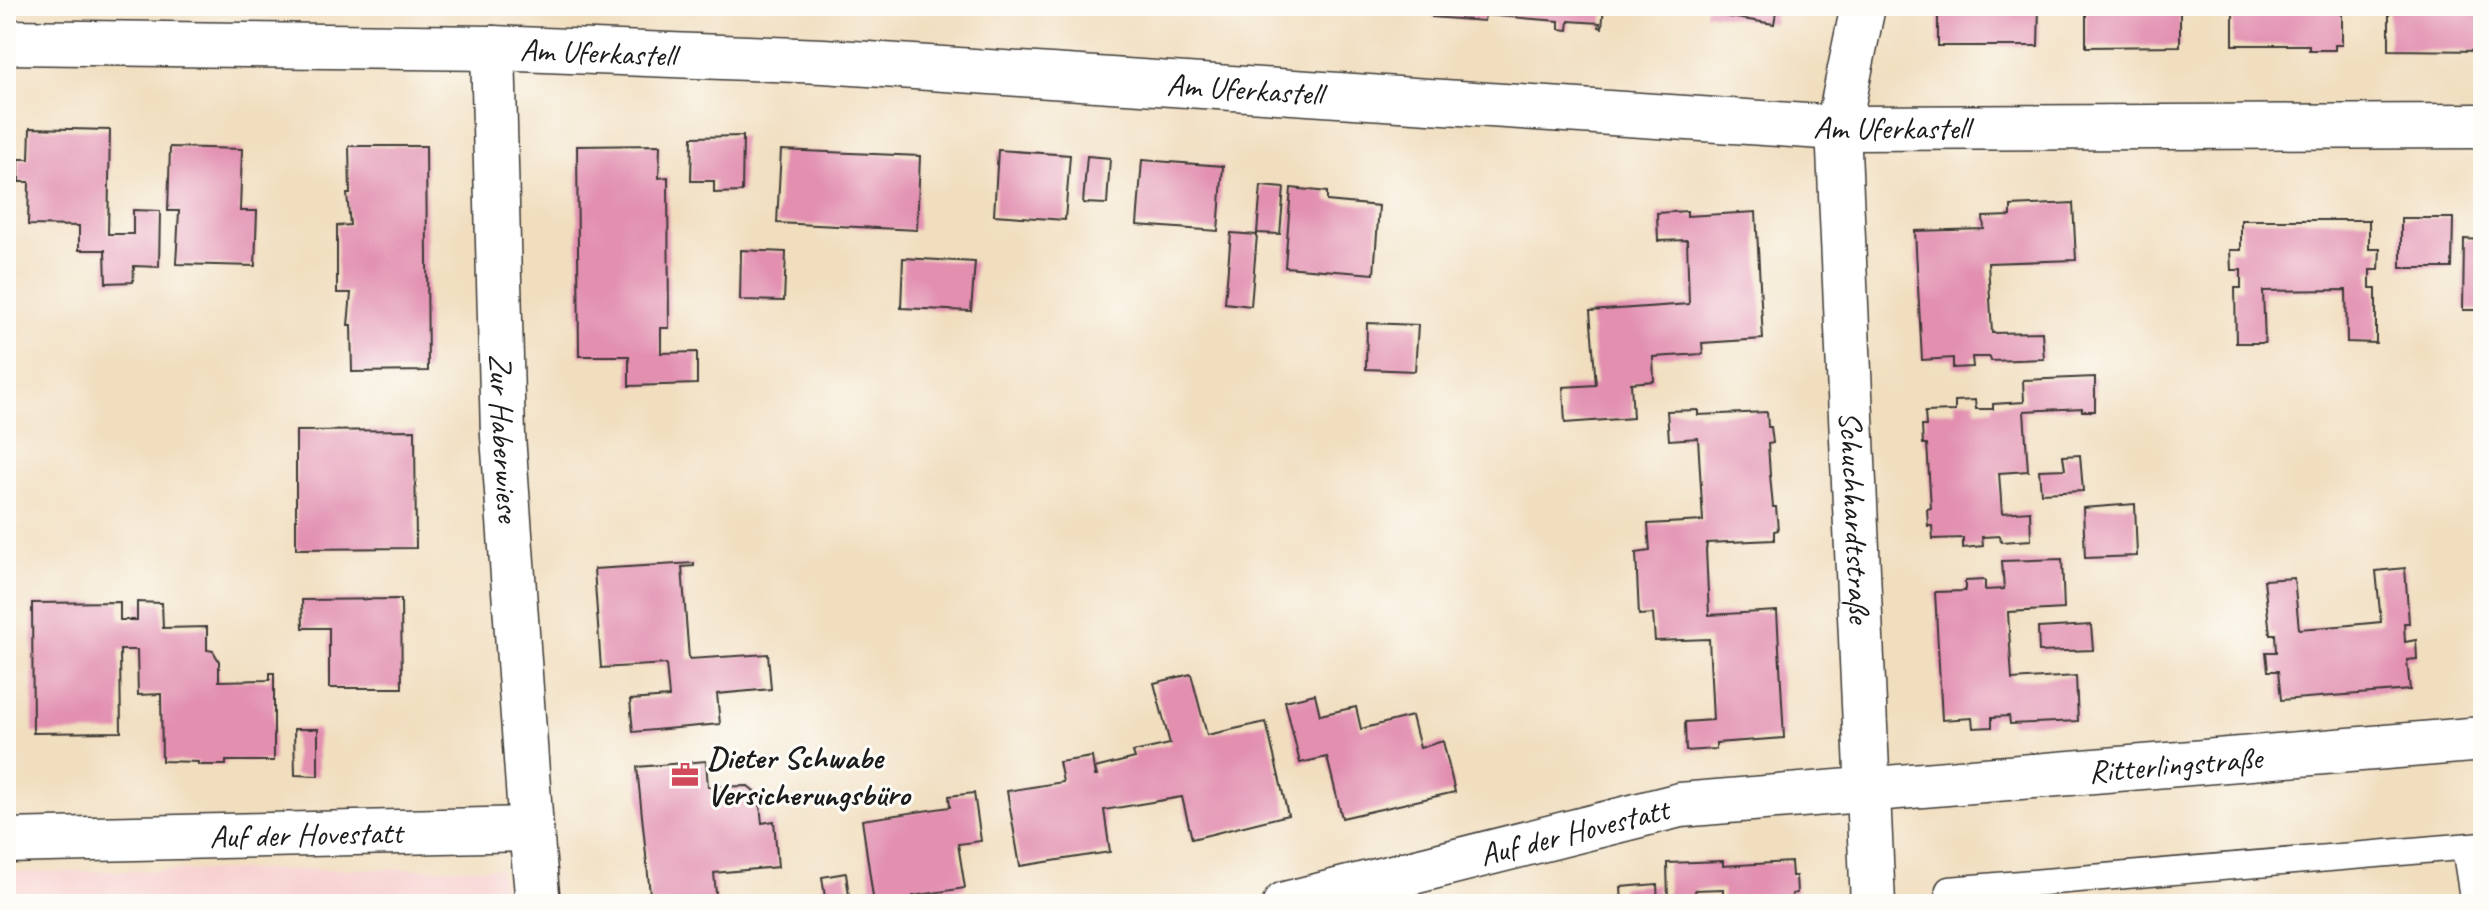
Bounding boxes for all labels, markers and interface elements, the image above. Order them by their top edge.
street label: Am Uferkastell [519,29,682,76]
street label: Am Uferkastell [1166,63,1329,115]
street label: Am Uferkastell [1812,106,1975,149]
street label: Zur Haberwiese [480,353,530,526]
street label: Schuchhardtstraße [1830,410,1881,626]
place label: Dieter Schwabe Versicherungsbüro [707,737,912,815]
street label: Ritterlingstraße [2087,737,2266,792]
office icon: Dieter Schwabe Versicherungsbüro [670,760,700,790]
street label: Auf der Hovestatt [1475,787,1676,875]
street label: Auf der Hovestatt [209,811,406,857]

